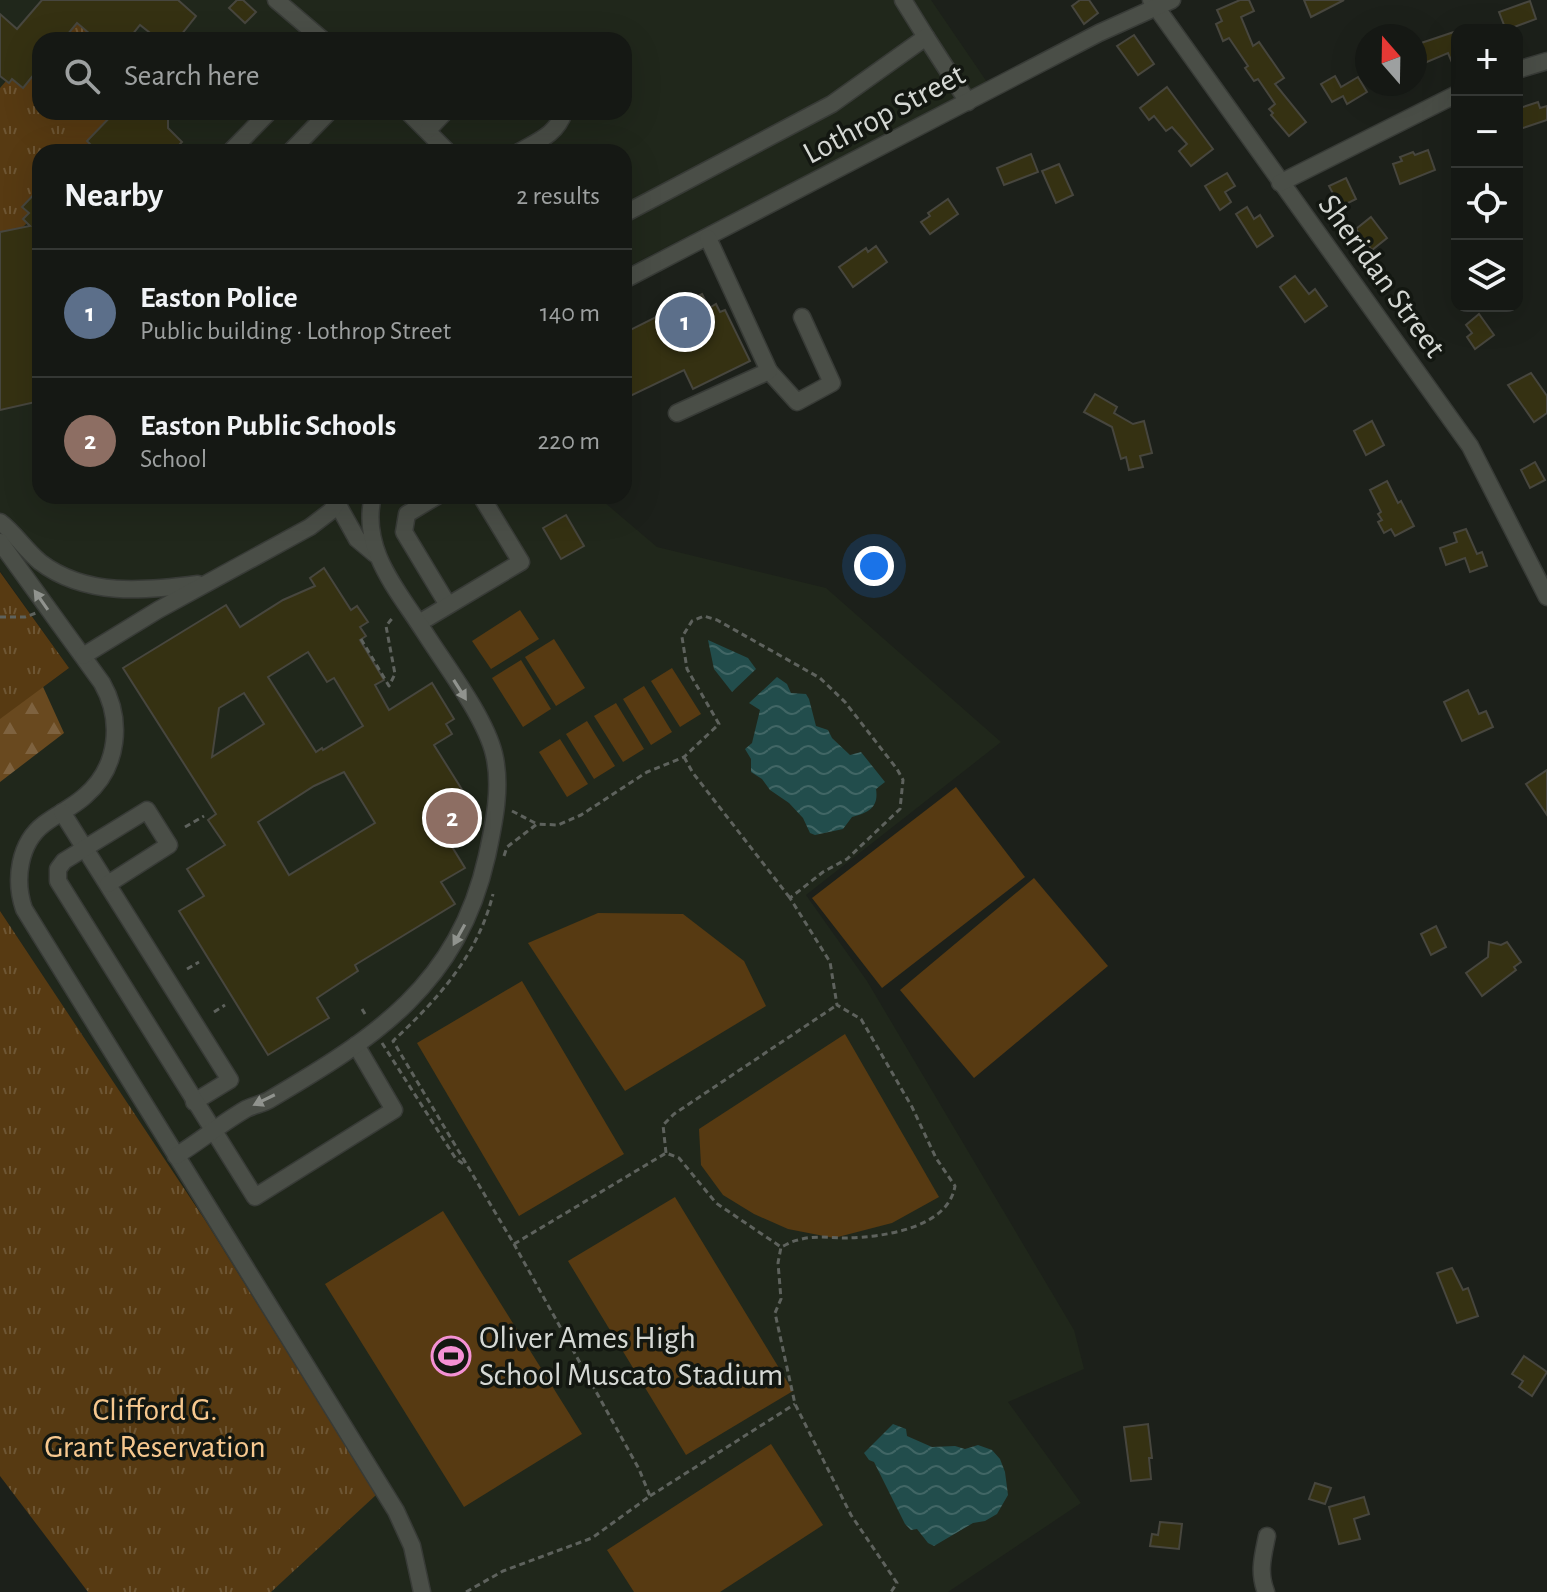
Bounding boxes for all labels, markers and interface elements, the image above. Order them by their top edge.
north arrow [1355,24,1427,96]
map controls [1451,24,1523,312]
button: + [1451,24,1523,96]
search box [32,32,632,120]
icon: search [60,54,104,98]
street label: Lothrop Street [798,58,970,170]
text: Search here [124,61,260,91]
button: − [1451,96,1523,168]
button: locate [1451,168,1523,240]
text: Nearby [64,179,163,213]
text: 2 results [516,183,600,209]
street label: Sheridan Street [1313,189,1451,363]
button: layers [1451,240,1523,312]
text: Easton Police [140,283,298,313]
pin: 1 [659,292,711,352]
text: 1 [85,300,95,326]
text: 140 m [540,300,600,326]
text: Public building · Lothrop Street [140,318,451,344]
text: Easton Public Schools [140,411,396,441]
text: 2 [84,428,96,454]
text: 220 m [538,428,600,454]
text: School [140,446,207,472]
your location [854,546,894,586]
one-way arrow [34,589,49,610]
one-way arrow [453,679,468,700]
pin: 2 [426,788,478,848]
one-way arrow [453,924,467,946]
one-way arrow [253,1093,276,1107]
place label: Oliver Ames High School Muscato Stadium [479,1322,783,1391]
sports icon: Oliver Ames High School Muscato Stadium [430,1335,472,1377]
park label: Clifford G. Grant Reservation [44,1394,266,1463]

